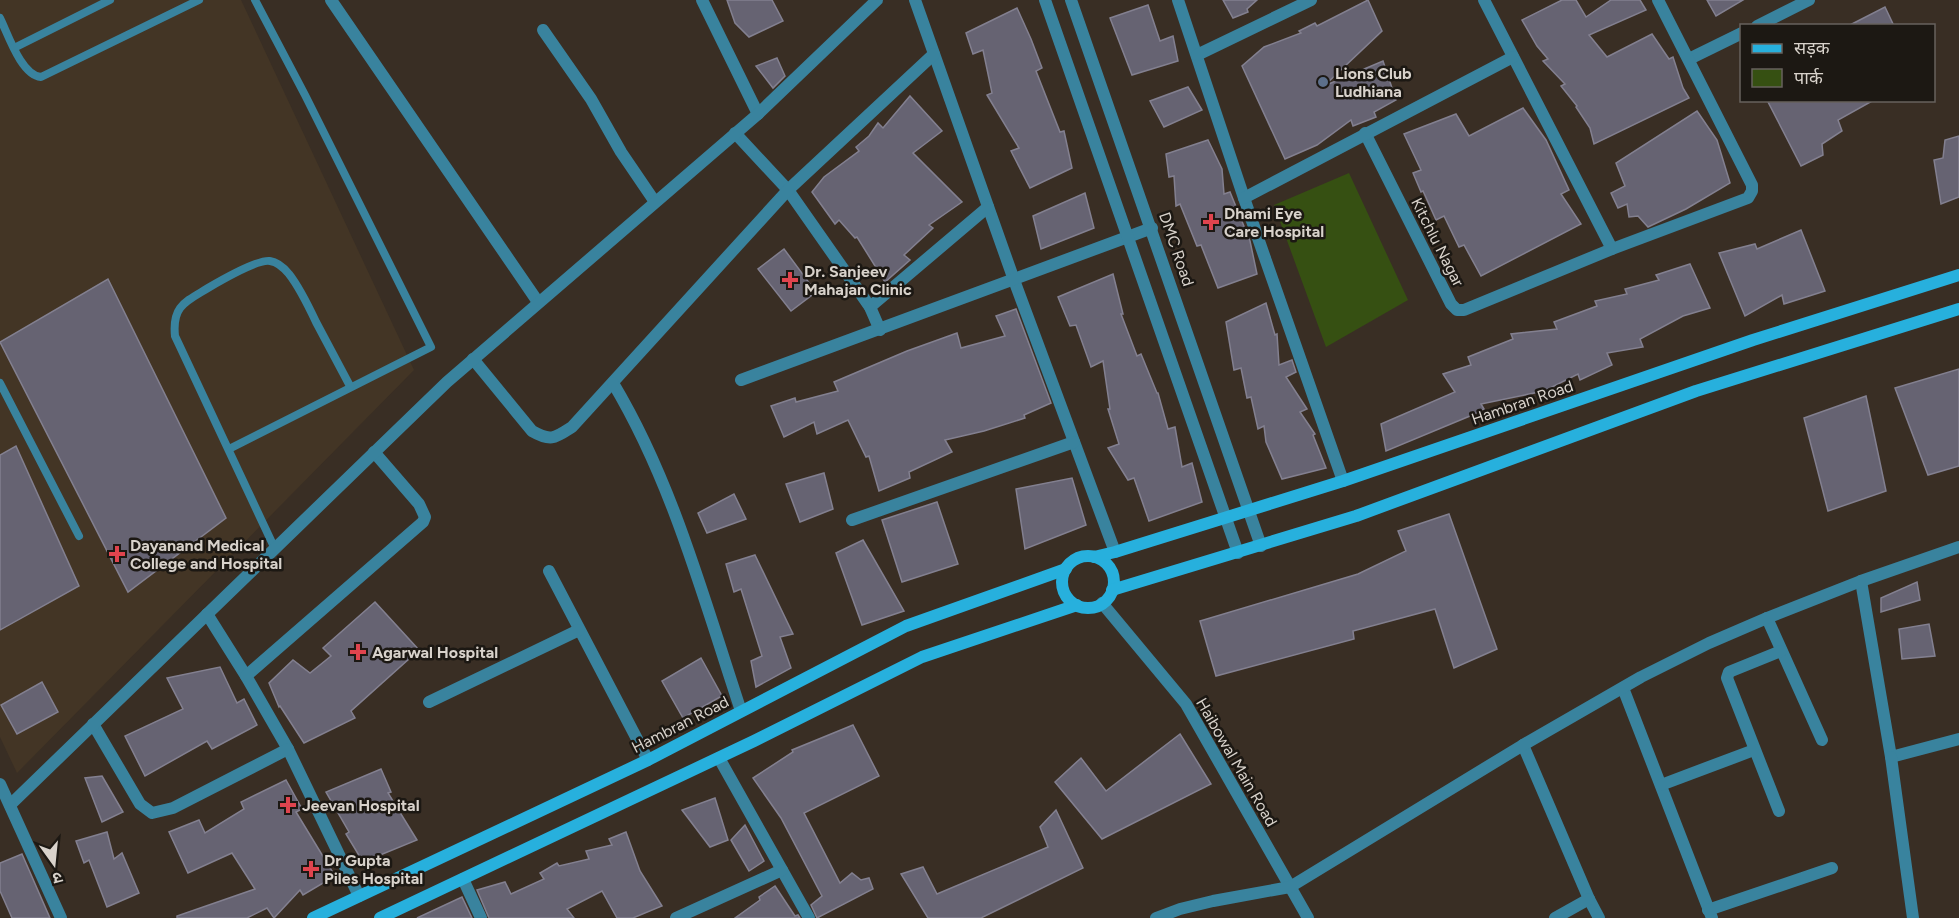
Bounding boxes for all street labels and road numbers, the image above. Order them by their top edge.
street label: Kitchlu Nagar [1407,195,1468,290]
street label: DMC Road [1155,210,1198,289]
street label: Hambran Road [1469,376,1576,429]
street label: Hambran Road [628,692,732,757]
street label: Haibowal Main Road [1192,695,1281,830]

